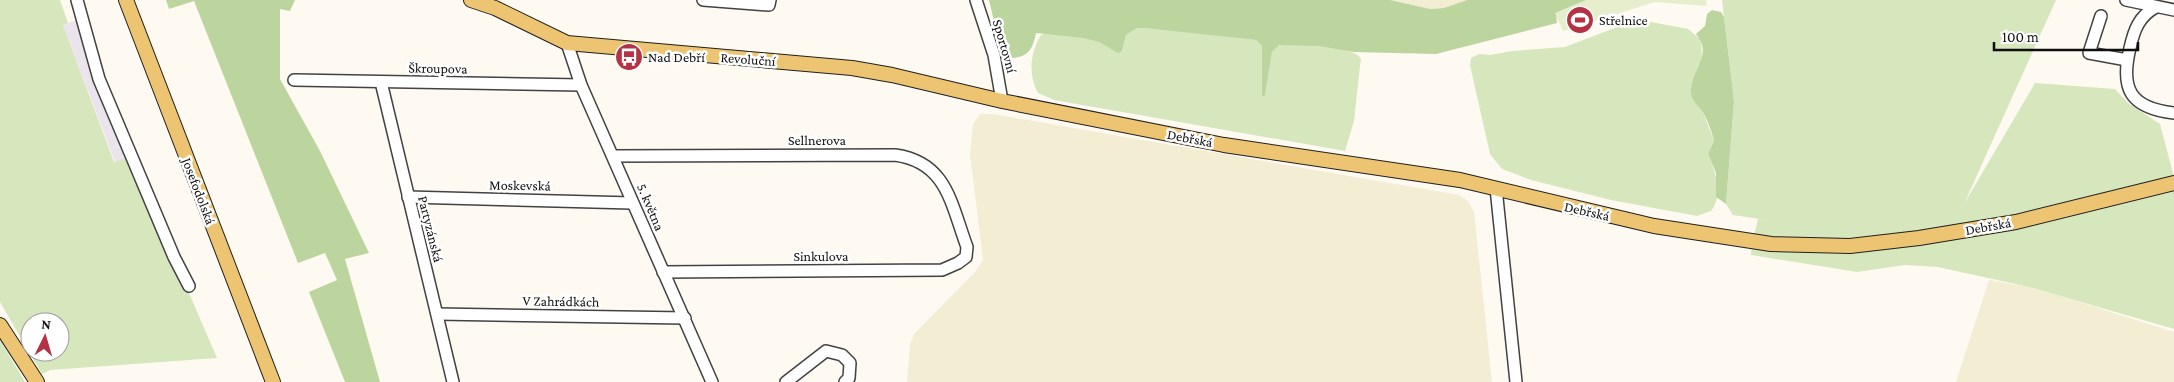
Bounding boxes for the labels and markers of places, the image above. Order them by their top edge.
sports icon: Střelnice [1565,5,1595,35]
place label: Střelnice [1599,12,1648,28]
bus stop icon: Nad Debří [614,42,644,72]
place label: Nad Debří [648,49,705,65]

